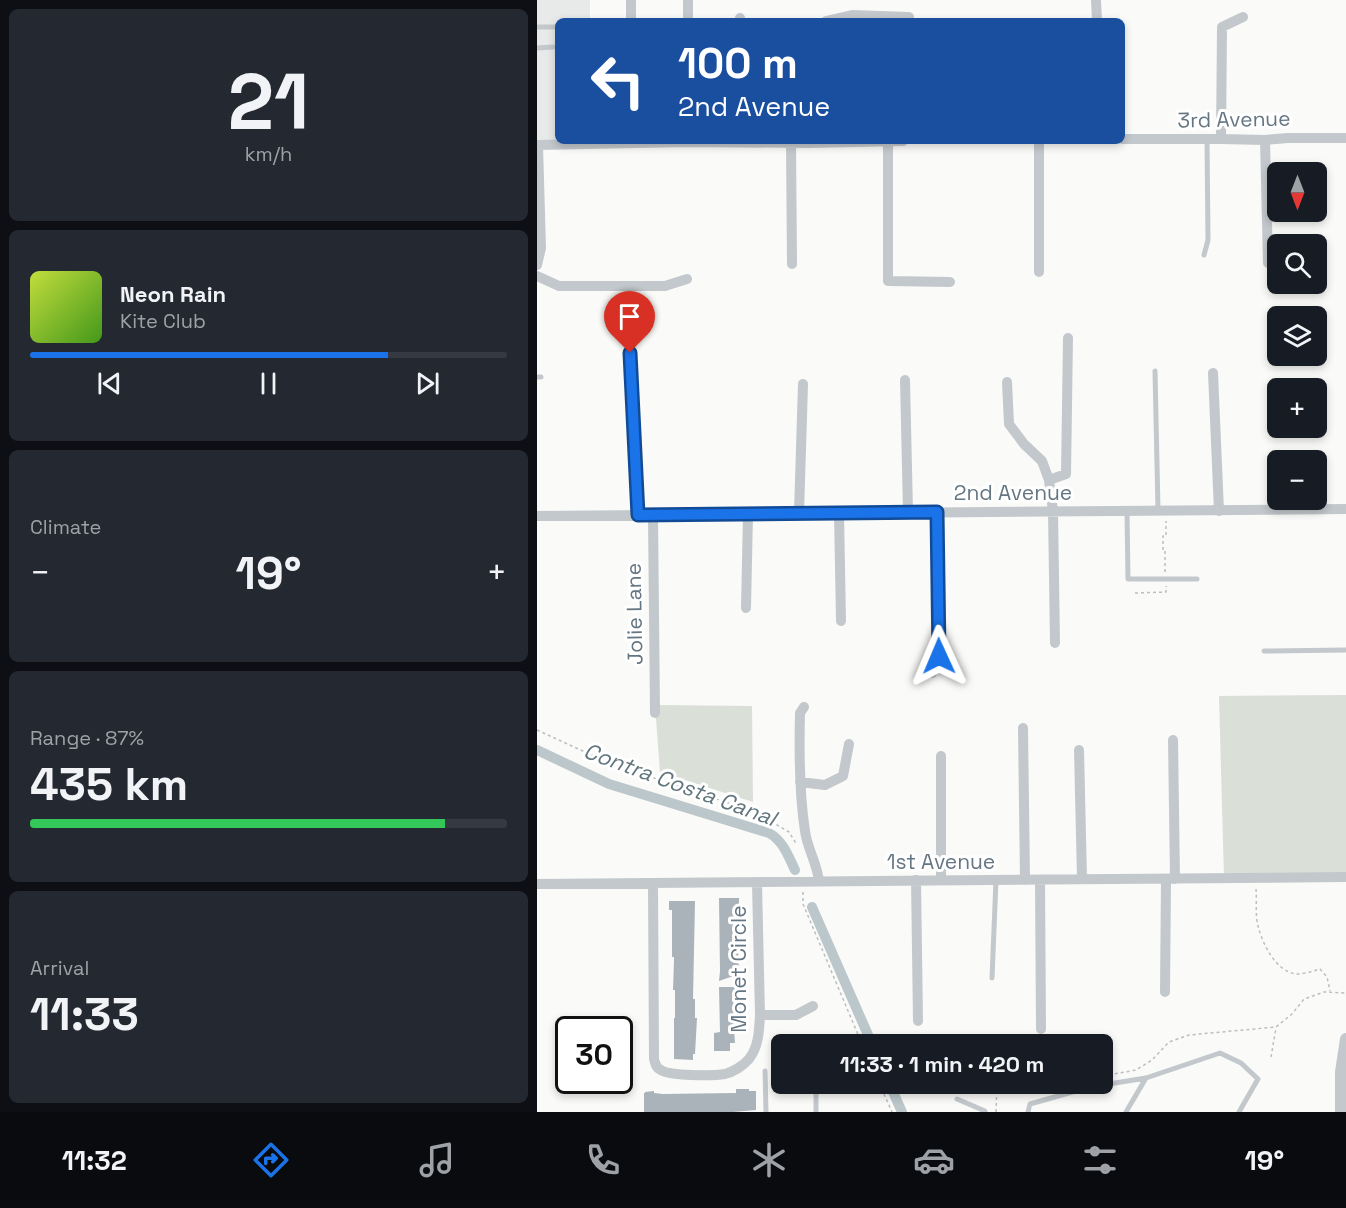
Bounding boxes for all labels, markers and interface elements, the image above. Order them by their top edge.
text: 100 m [678,37,798,90]
icon: left [579,42,657,120]
text: 21 [228,52,309,152]
text: 2nd Avenue [678,89,830,124]
street label: 3rd Avenue [1177,105,1291,133]
text: km/h [245,141,292,167]
north arrow [1267,162,1327,222]
map controls [1267,162,1327,510]
button: search [1267,234,1327,294]
text: Neon Rain [120,280,226,308]
pin [604,291,655,353]
icon: arrive [613,300,646,333]
button: layers [1267,306,1327,366]
text: Kite Club [120,308,206,334]
icon: previous [93,367,126,400]
icon: pause [252,367,285,400]
icon: next [411,367,444,400]
button: + [1267,378,1327,438]
button: − [1267,450,1327,510]
street label: 2nd Avenue [954,479,1072,506]
text: Climate [30,514,101,540]
text: 19° [236,545,301,602]
text: − [30,552,50,594]
text: + [487,552,507,594]
street label: Jolie Lane [620,563,648,665]
position arrow [907,624,971,688]
text: Range · 87% [30,725,144,751]
water label: Contra Costa Canal [580,736,783,833]
text: 435 km [30,756,188,813]
street label: 1st Avenue [887,848,995,875]
street label: Monet Circle [725,905,752,1033]
text: Arrival [30,955,89,981]
text: 11:33 [30,986,139,1043]
speed limit sign: 30 [555,1016,633,1094]
text: 11:33 · 1 min · 420 m [840,1050,1044,1078]
icon: directions [250,1139,292,1181]
icon: music [416,1139,458,1181]
icon: phone [582,1139,624,1181]
icon: climate [748,1139,790,1181]
icon: car [913,1139,955,1181]
icon: filters [1079,1139,1121,1181]
text: 11:32 [62,1143,127,1178]
text: 19° [1245,1143,1284,1178]

